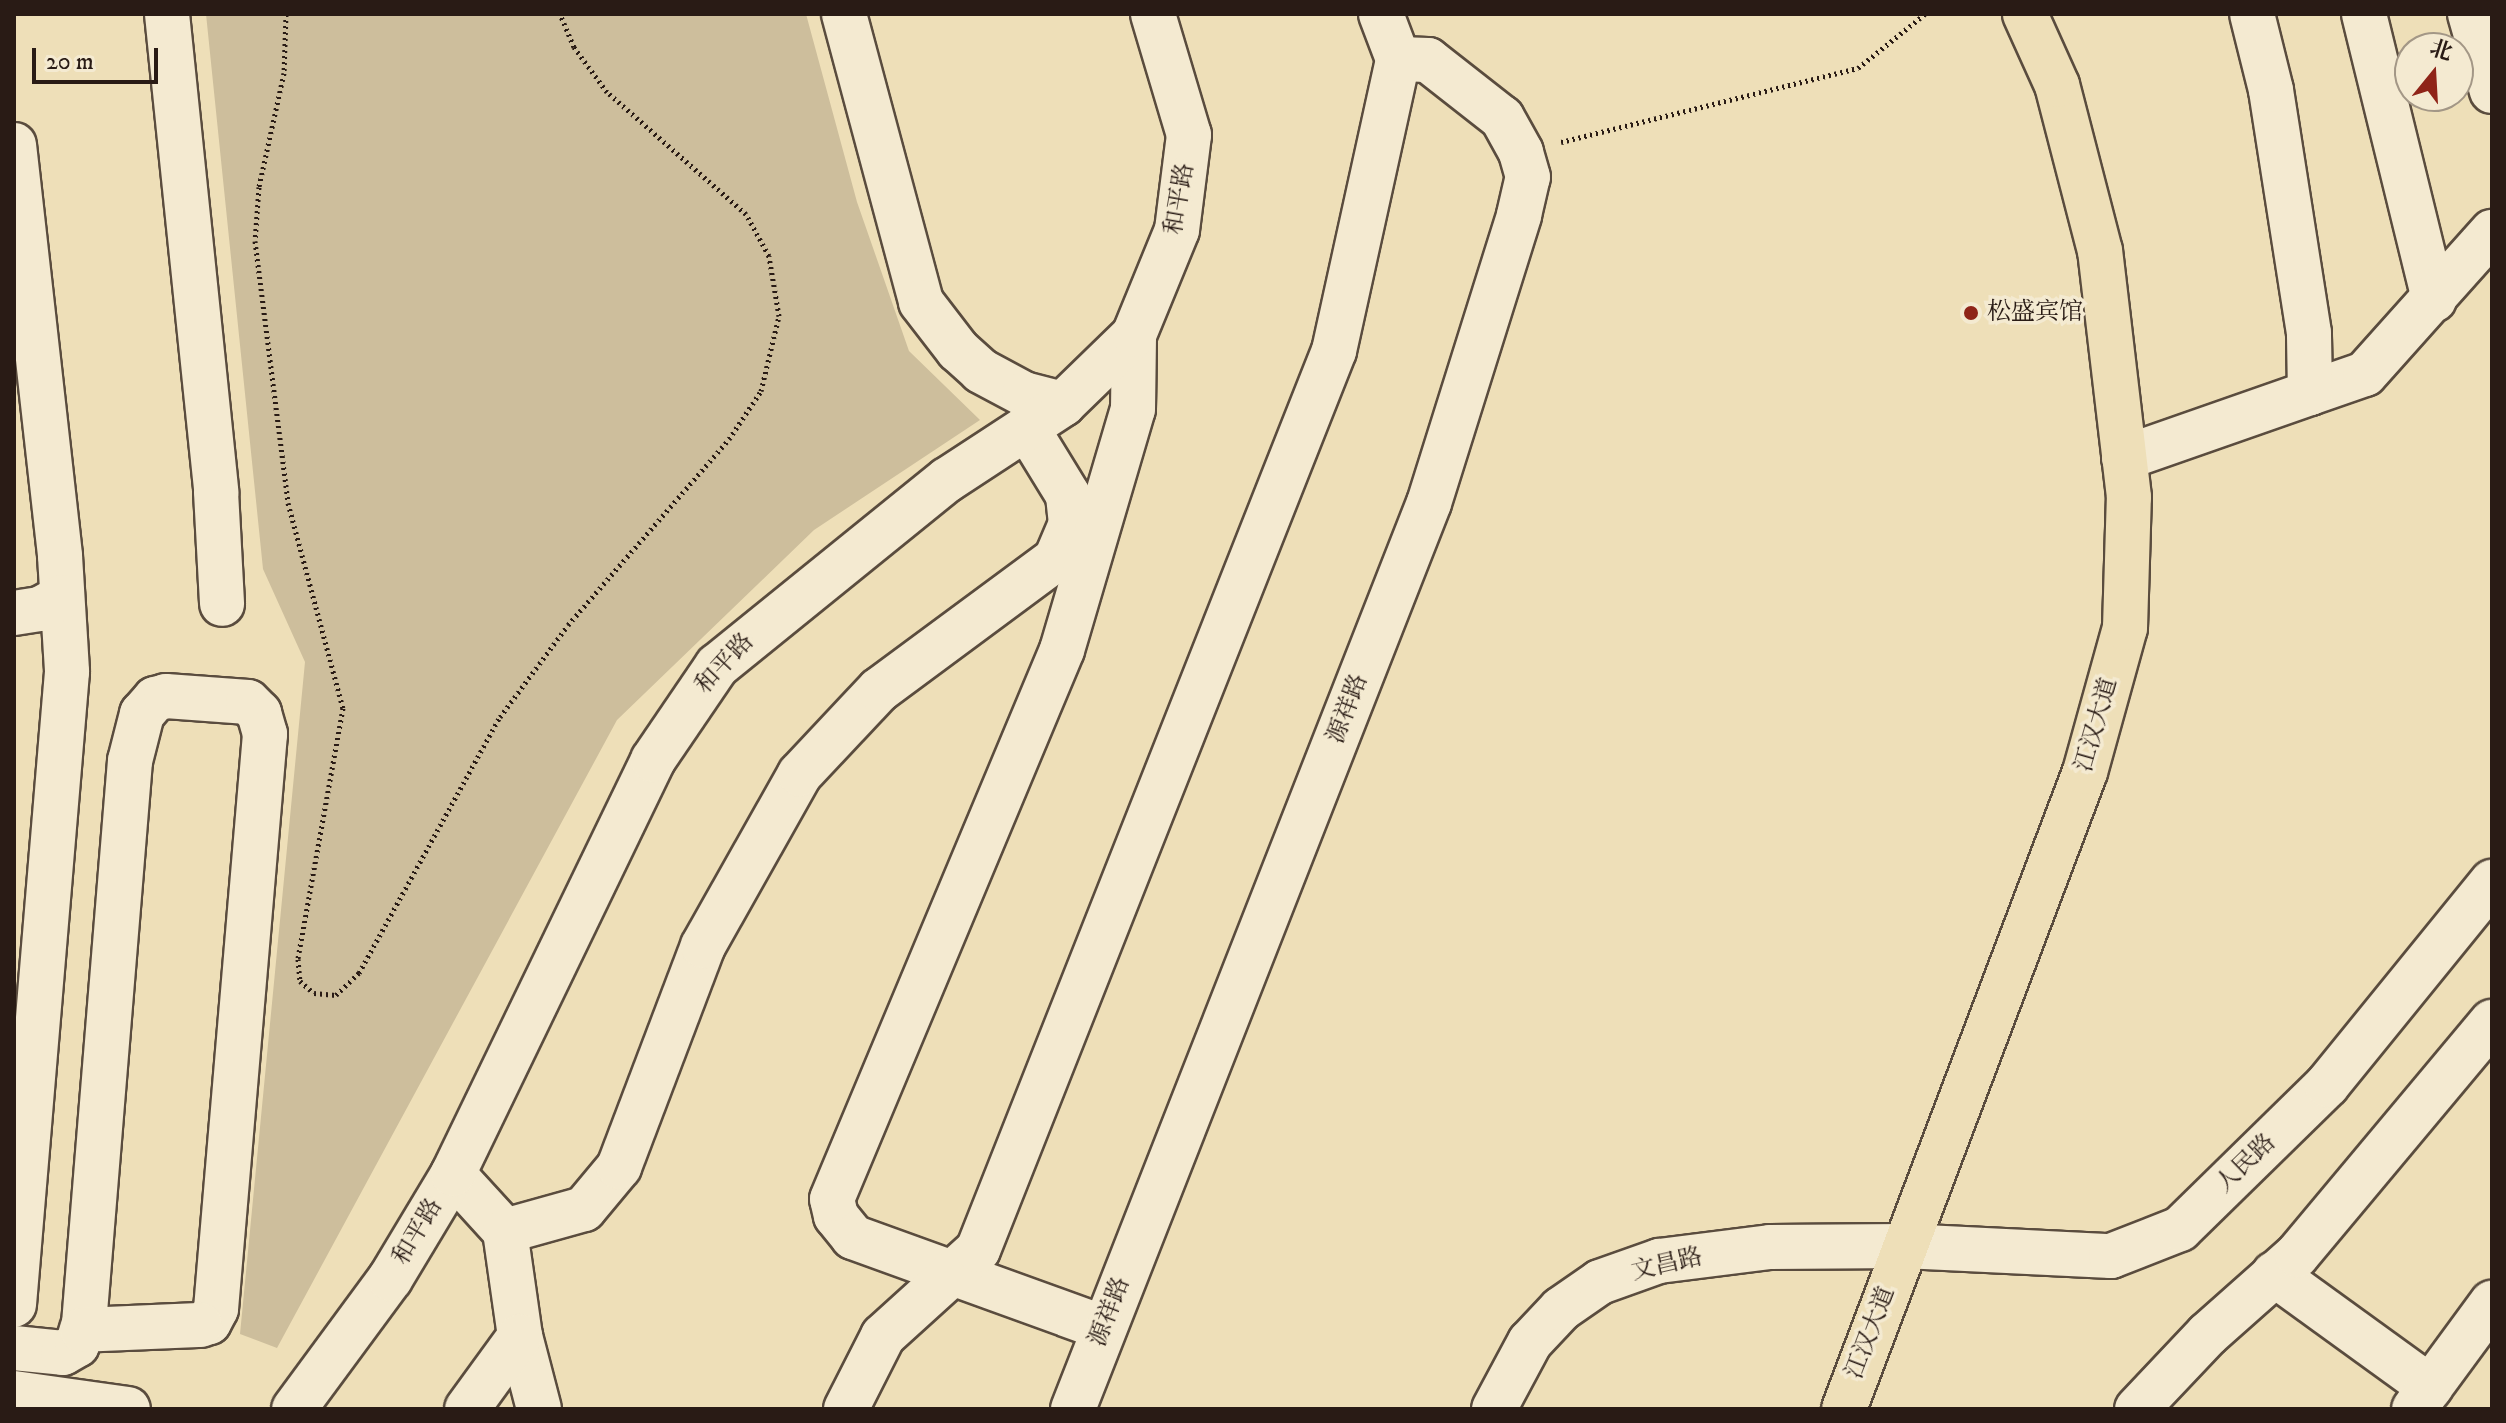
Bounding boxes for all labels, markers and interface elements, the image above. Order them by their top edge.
scale bar [36,32,162,82]
north arrow [2394,32,2474,112]
text: 北 [2426,34,2456,67]
text: 20 m [46,47,94,77]
street label: 和平路 [1160,161,1200,237]
place label: 松盛宾馆 [1987,299,2083,327]
marker: 松盛宾馆 [1962,304,1980,322]
street label: 和平路 [690,628,760,700]
street label: 源祥路 [1322,670,1374,748]
street label: 江汉大道 [2070,675,2124,775]
street label: 人民路 [2210,1129,2282,1199]
street label: 和平路 [387,1194,449,1270]
street label: 文昌路 [1629,1243,1705,1287]
street label: 源祥路 [1084,1273,1136,1351]
street label: 江汉大道 [1840,1283,1902,1383]

